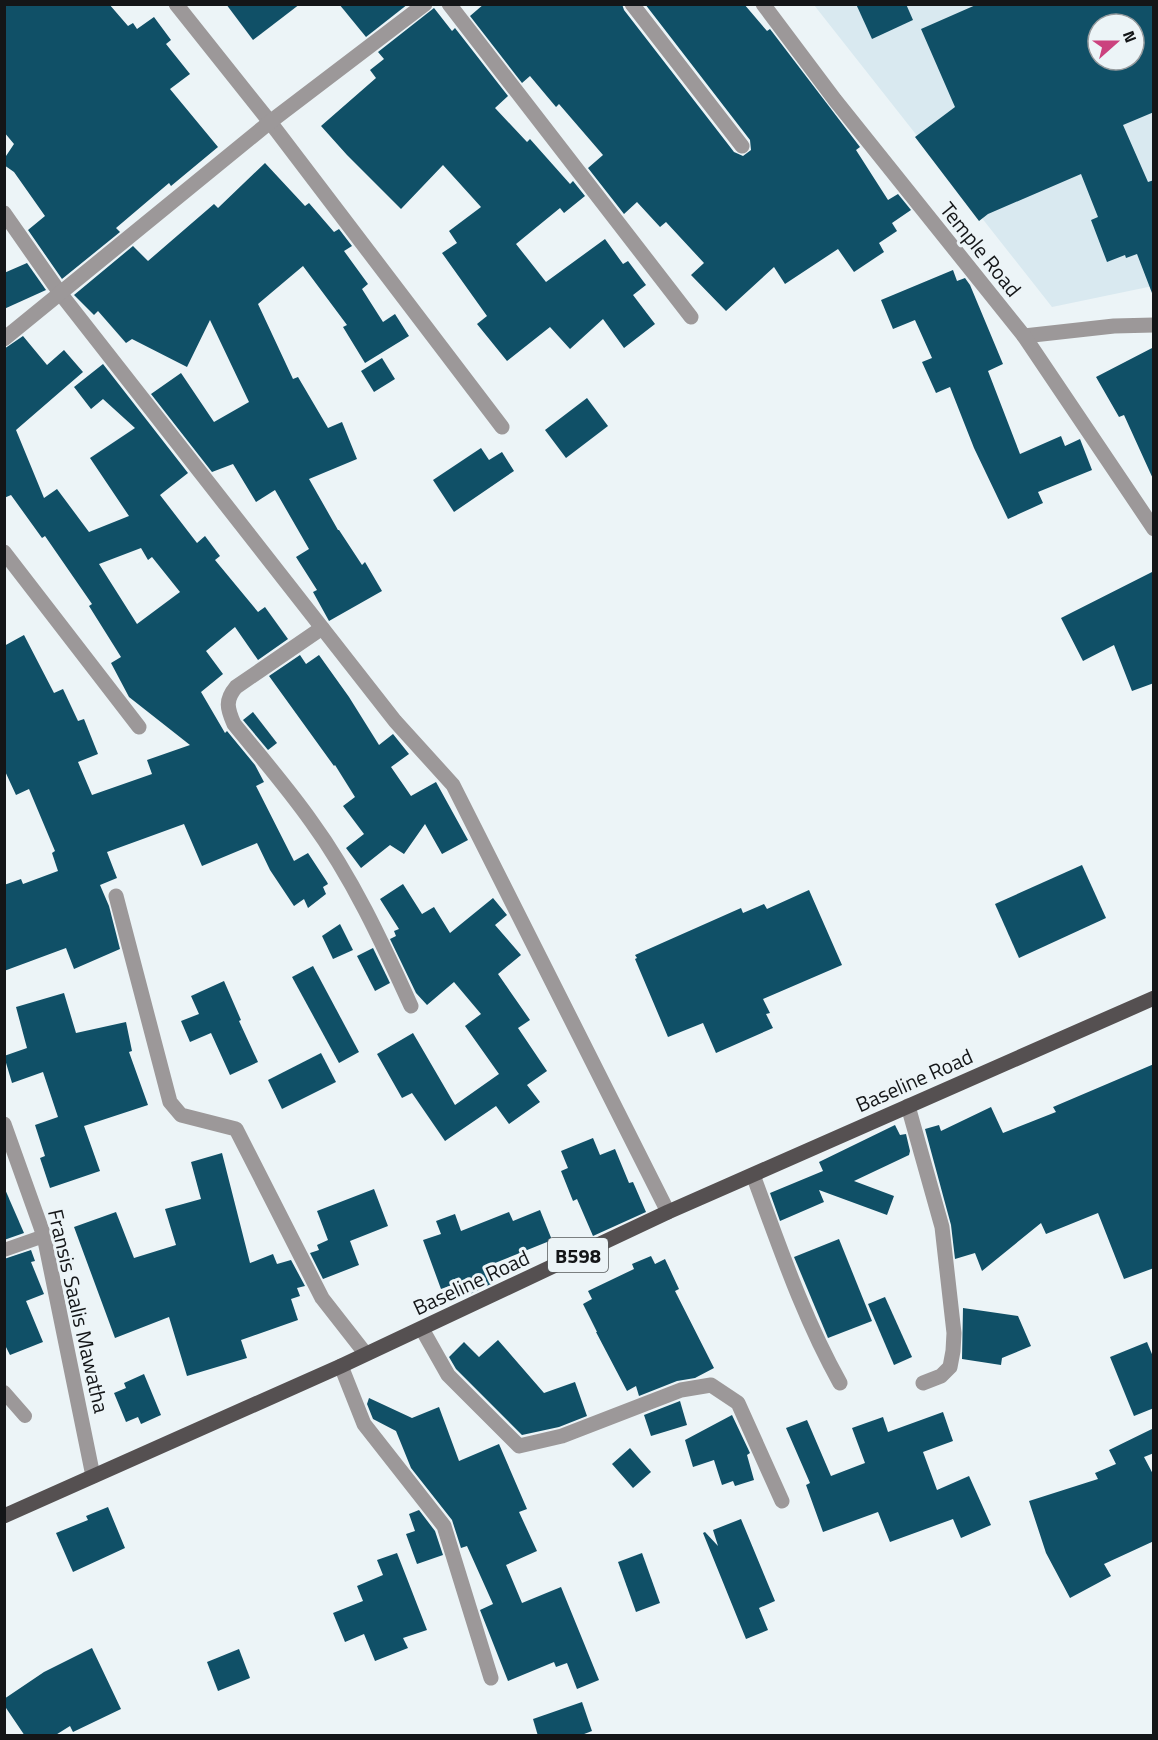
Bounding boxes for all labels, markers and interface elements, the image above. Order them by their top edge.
north arrow [1086,12,1146,72]
text: N [1117,27,1143,46]
street label: Temple Road [933,195,1029,303]
street label: Baseline Road [850,1040,978,1120]
street label: Fransis Saalis Mawatha [40,1206,118,1417]
road number: B598 [548,1238,608,1272]
street label: Baseline Road [407,1241,535,1323]

